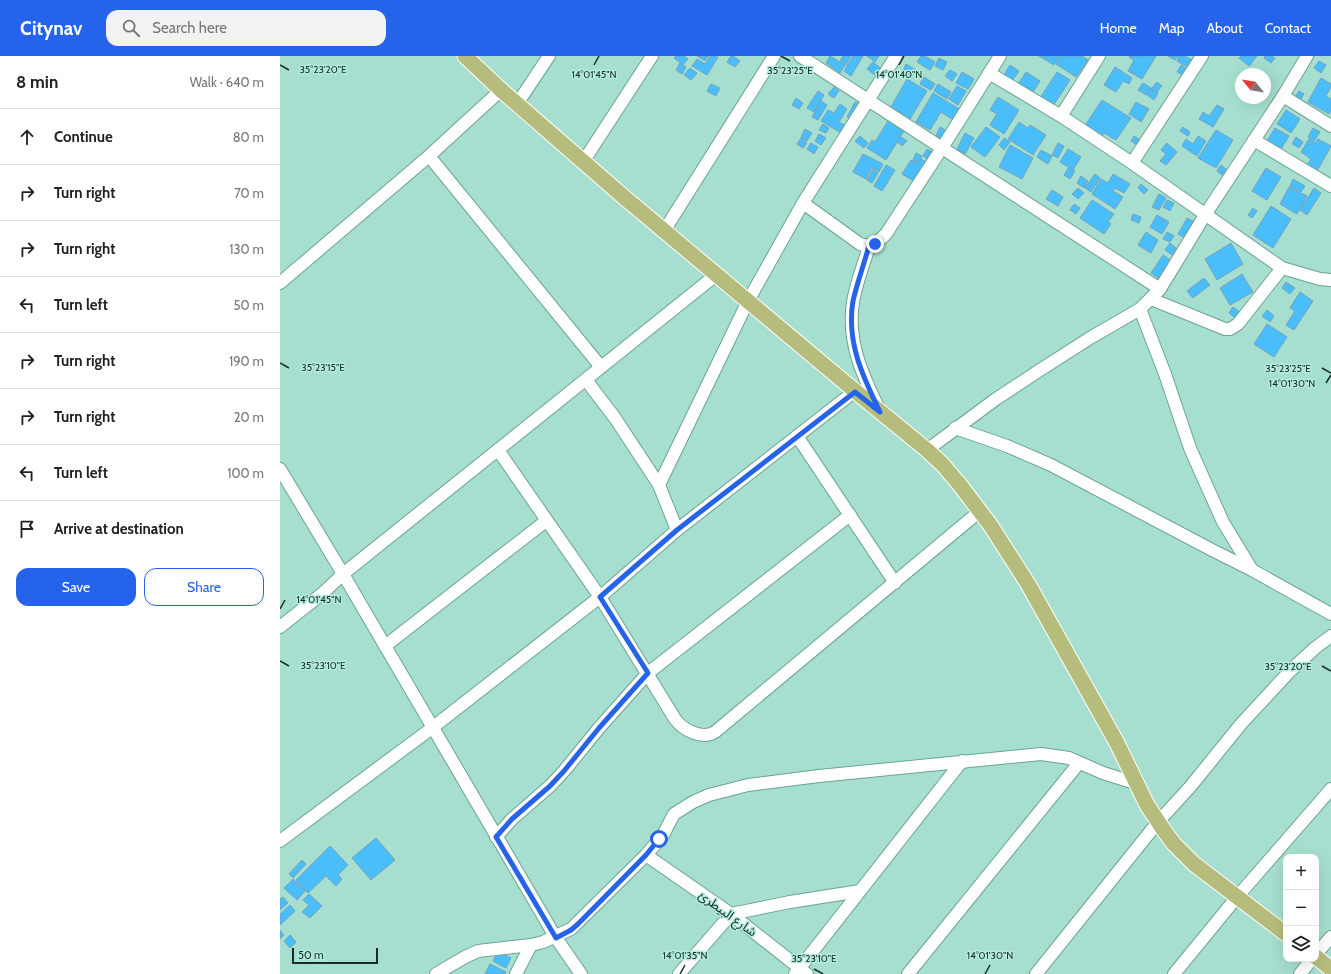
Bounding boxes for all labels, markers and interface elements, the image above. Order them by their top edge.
search box [106,10,386,46]
text: Citynav [20,17,82,40]
icon: search [120,17,142,39]
text: Search here [152,19,227,37]
text: Home [1100,19,1137,37]
text: Map [1159,19,1184,37]
text: About [1206,19,1243,37]
text: Contact [1265,19,1311,37]
text: 35°23'20"E [299,63,347,76]
text: 35°23'25"E [767,64,813,77]
text: 14°01'45"N [571,68,617,81]
text: 14°01'40"N [876,68,922,81]
north arrow [1235,68,1271,104]
text: 8 min [16,72,58,92]
text: Walk · 640 m [190,74,264,90]
icon: ahead [16,126,38,148]
text: Continue [54,128,113,146]
text: 80 m [233,129,264,145]
icon: right [16,182,38,204]
text: Turn right [54,184,115,202]
text: 70 m [234,185,264,201]
route end [866,235,884,253]
icon: right [16,238,38,260]
text: Turn right [54,240,115,258]
text: 130 m [229,241,264,257]
icon: left [16,294,38,316]
text: Turn left [54,296,108,314]
text: 50 m [234,297,264,313]
icon: right [16,350,38,372]
text: Turn right [54,352,115,370]
text: 190 m [229,353,264,369]
text: 35°23'15"E [301,361,345,374]
text: 35°23'25"E [1265,362,1311,375]
text: 14°01'30"N [1269,377,1315,390]
icon: right [16,406,38,428]
text: Turn right [54,408,115,426]
text: 20 m [234,409,264,425]
icon: left [16,462,38,484]
text: Turn left [54,464,108,482]
text: 100 m [227,465,264,481]
icon: arrive [16,518,38,540]
text: Arrive at destination [54,520,184,538]
button: Save [16,568,136,606]
button: Share [144,568,264,606]
text: 14°01'45"N [296,593,342,606]
text: 35°23'10"E [300,659,346,672]
text: 35°23'20"E [1264,660,1312,673]
route start [650,830,668,848]
map controls [1283,854,1319,962]
button: + [1283,854,1319,890]
street label: شارع البيطرئ [694,886,760,942]
button: − [1283,890,1319,926]
button: layers [1283,926,1319,962]
scale bar [292,946,378,965]
text: 50 m [298,948,324,962]
text: 14°01'35"N [663,949,707,962]
text: 14°01'30"N [967,949,1013,962]
text: 35°23'10"E [791,952,837,965]

